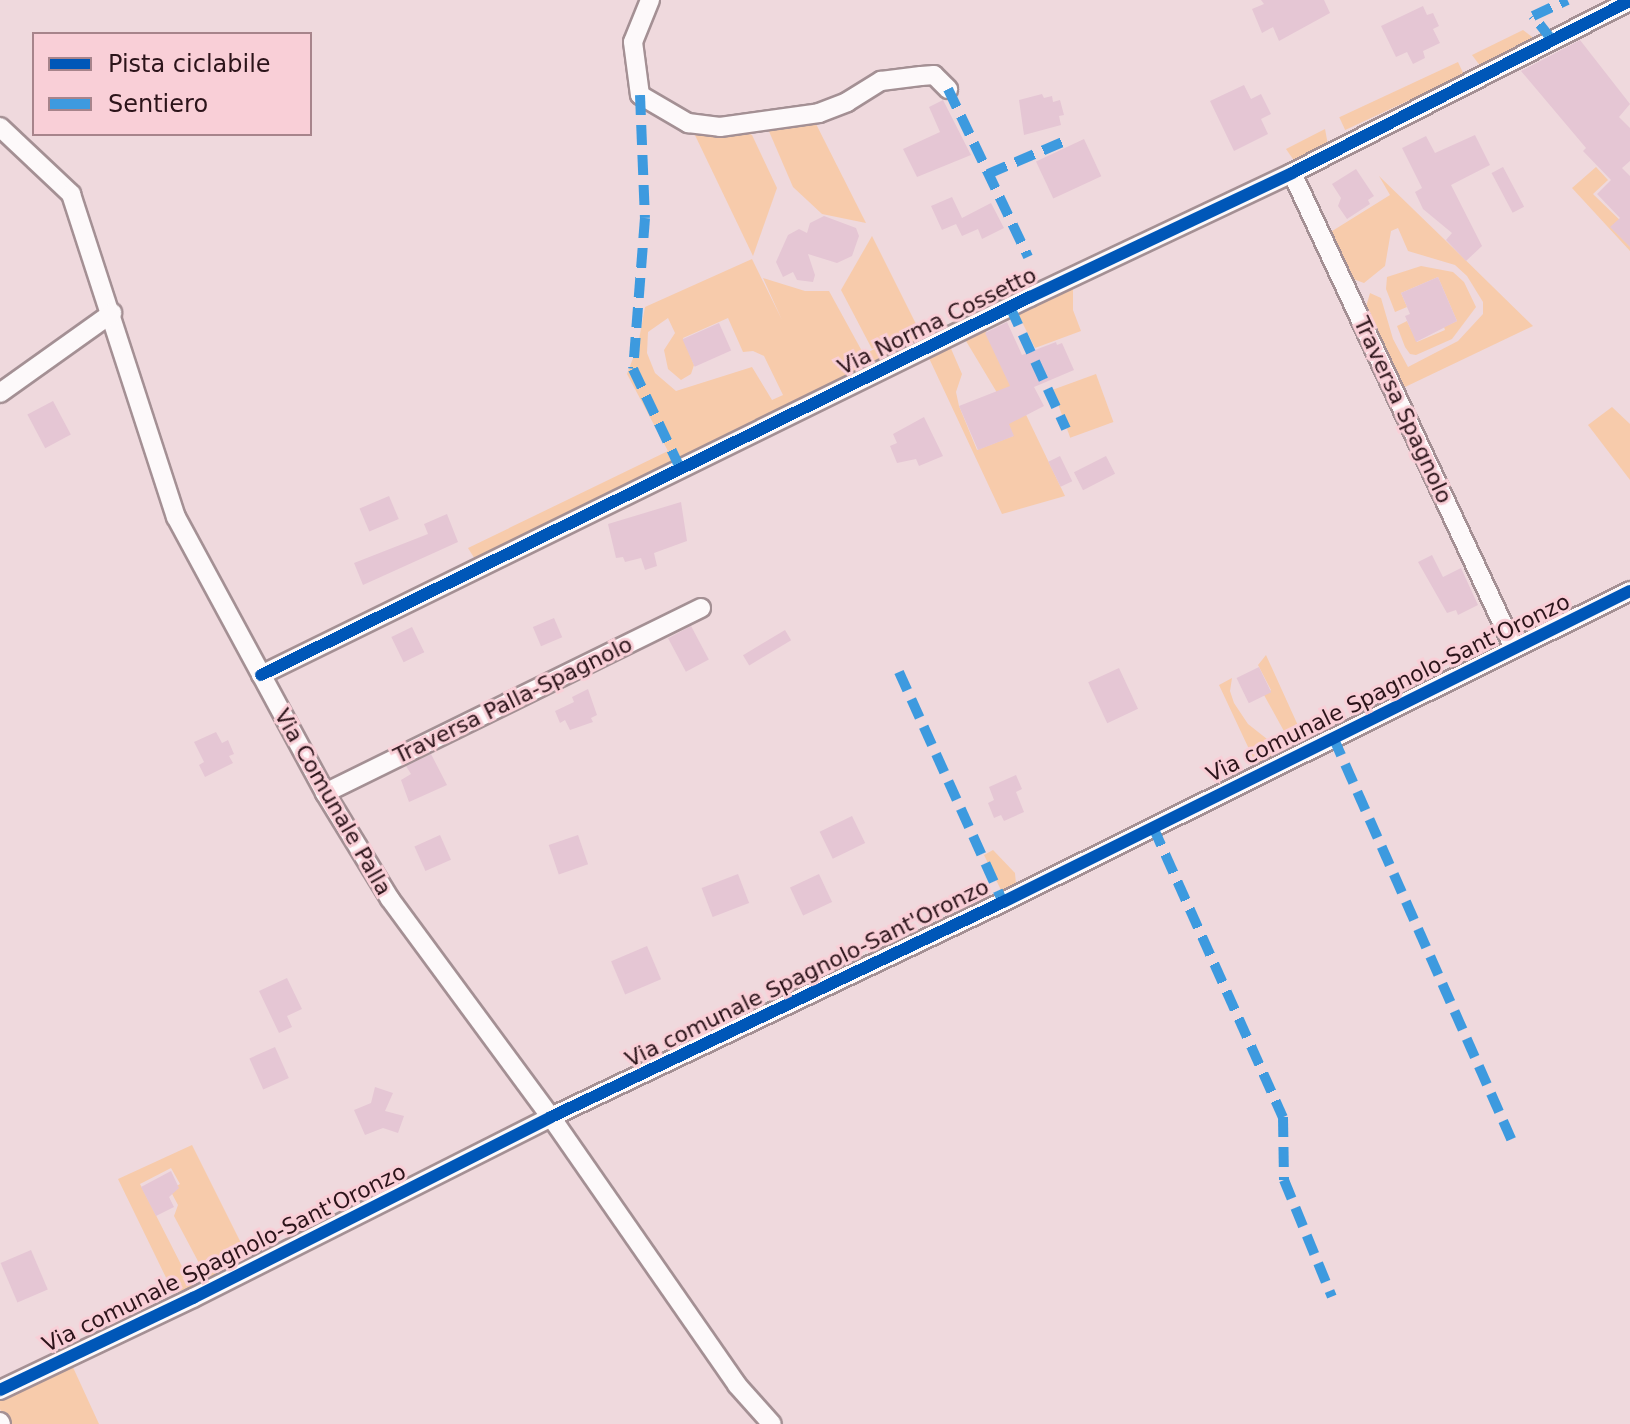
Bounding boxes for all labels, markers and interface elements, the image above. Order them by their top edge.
legend [32,32,312,136]
text: Pista ciclabile [108,50,271,78]
text: Sentiero [108,90,208,118]
street label: Via Norma Cossetto [833,261,1041,381]
street label: Traversa Spagnolo [1348,313,1458,507]
street label: Via comunale Spagnolo-Sant'Oronzo [1202,588,1574,788]
street label: Traversa Palla-Spagnolo [389,631,637,769]
street label: Via Comunale Palla [269,704,397,900]
street label: Via comunale Spagnolo-Sant'Oronzo [621,873,993,1073]
street label: Via comunale Spagnolo-Sant'Oronzo [38,1158,410,1358]

